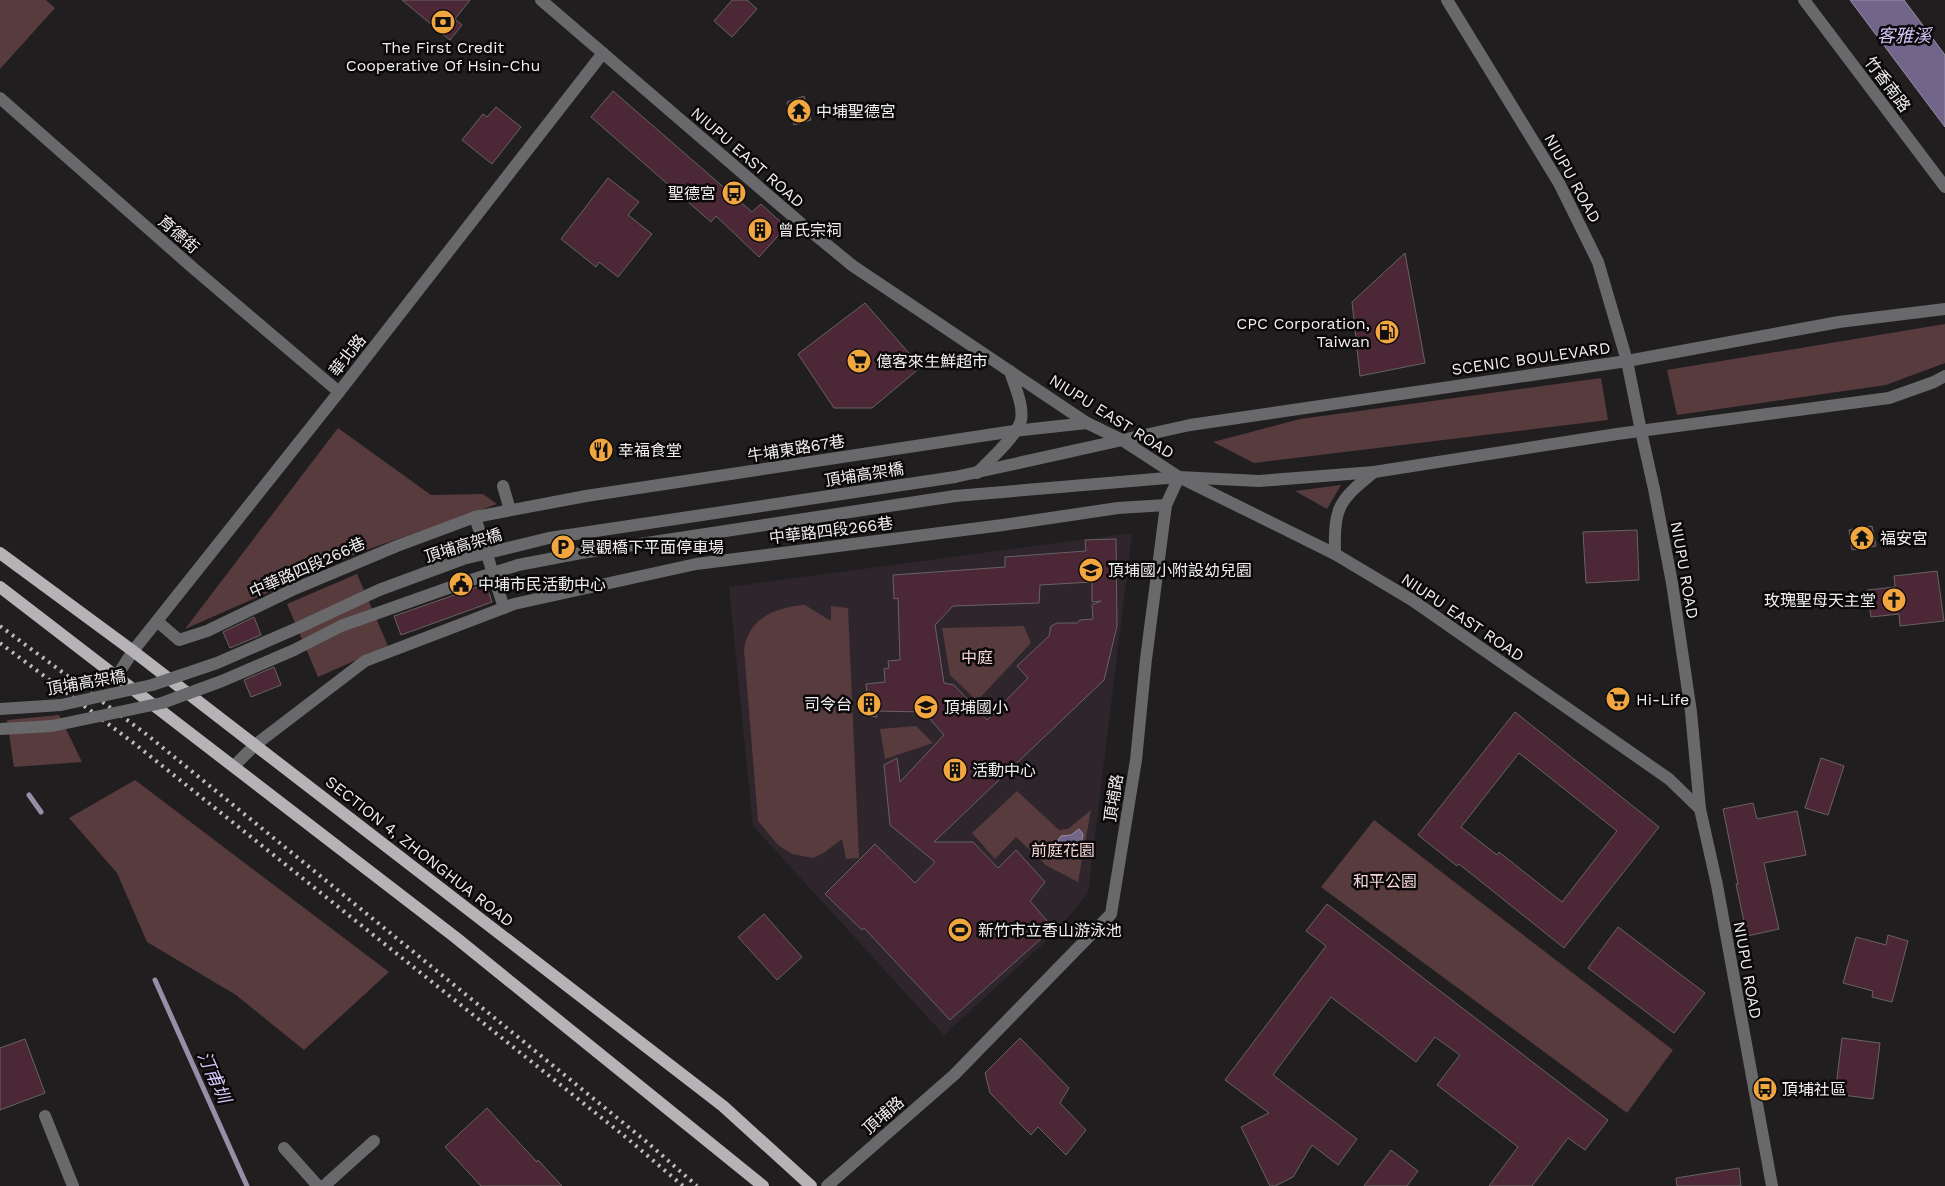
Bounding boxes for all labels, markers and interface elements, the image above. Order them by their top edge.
bank icon: The First Credit Cooperative Of Hsin-Chu [430,9,456,35]
water label: 客雅溪 [1877,25,1934,46]
place label: The First Credit Cooperative Of Hsin-Chu [346,38,540,75]
street label: 竹香南路 [1861,53,1914,116]
temple icon: 中埔聖德宮 [786,98,812,124]
place label: 中埔聖德宮 [816,102,896,121]
street label: NIUPU EAST ROAD [687,103,808,212]
street label: NIUPU ROAD [1540,131,1605,226]
bus stop icon: 聖德宮 [721,180,747,206]
place label: 聖德宮 [668,184,716,203]
street label: 育德街 [154,211,203,257]
building icon: 曾氏宗祠 [747,217,773,243]
place label: 曾氏宗祠 [778,221,842,240]
place label: CPC Corporation, Taiwan [1236,314,1370,351]
fuel station icon: CPC Corporation, Taiwan [1374,319,1400,345]
street label: 華北路 [325,331,370,380]
street label: SCENIC BOULEVARD [1451,338,1612,379]
supermarket icon: 億客來生鮮超市 [846,348,872,374]
place label: 億客來生鮮超市 [876,352,988,371]
street label: NIUPU EAST ROAD [1046,370,1178,463]
street label: 牛埔東路67巷 [746,431,846,466]
restaurant icon: 幸福食堂 [588,437,614,463]
place label: 幸福食堂 [618,441,682,460]
street label: 頂埔高架橋 [823,459,905,490]
street label: 中華路四段266巷 [768,513,894,548]
street label: NIUPU ROAD [1667,520,1702,620]
street label: 頂埔高架橋 [422,525,504,566]
temple icon: 福安宮 [1849,525,1875,551]
place label: 福安宮 [1880,529,1928,548]
street label: 中華路四段266巷 [246,533,368,602]
parking icon: 景觀橋下平面停車場 [550,534,576,560]
place label: 景觀橋下平面停車場 [580,538,724,557]
school or university icon: 頂埔國小附設幼兒園 [1078,557,1104,583]
place label: 頂埔國小附設幼兒園 [1108,561,1252,580]
street label: NIUPU EAST ROAD [1398,569,1528,665]
public building icon: 中埔市民活動中心 [448,571,474,597]
place label: 中埔市民活動中心 [478,575,606,594]
church icon: 玫瑰聖母天主堂 [1881,587,1907,613]
place label: 玫瑰聖母天主堂 [1764,591,1876,610]
park label: 中庭 [961,648,993,667]
street label: 頂埔高架橋 [45,666,127,699]
supermarket icon: Hi-Life [1605,686,1631,712]
place label: Hi-Life [1636,690,1689,709]
building icon: 司令台 [856,691,882,717]
school or university icon: 頂埔國小 [913,694,939,720]
place label: 司令台 [804,695,852,714]
place label: 頂埔國小 [944,698,1008,717]
building icon: 活動中心 [942,757,968,783]
place label: 活動中心 [972,761,1036,780]
street label: SECTION 4, ZHONGHUA ROAD [322,772,518,931]
street label: 頂埔路 [1100,773,1127,823]
park label: 前庭花園 [1031,841,1095,860]
park label: 和平公園 [1353,872,1417,891]
sports icon: 新竹市立香山游泳池 [947,917,973,943]
street label: NIUPU ROAD [1730,920,1765,1020]
place label: 新竹市立香山游泳池 [978,921,1122,940]
water label: 汀甫圳 [194,1048,236,1108]
bus stop icon: 頂埔社區 [1752,1076,1778,1102]
place label: 頂埔社區 [1782,1080,1846,1099]
street label: 頂埔路 [859,1092,908,1138]

